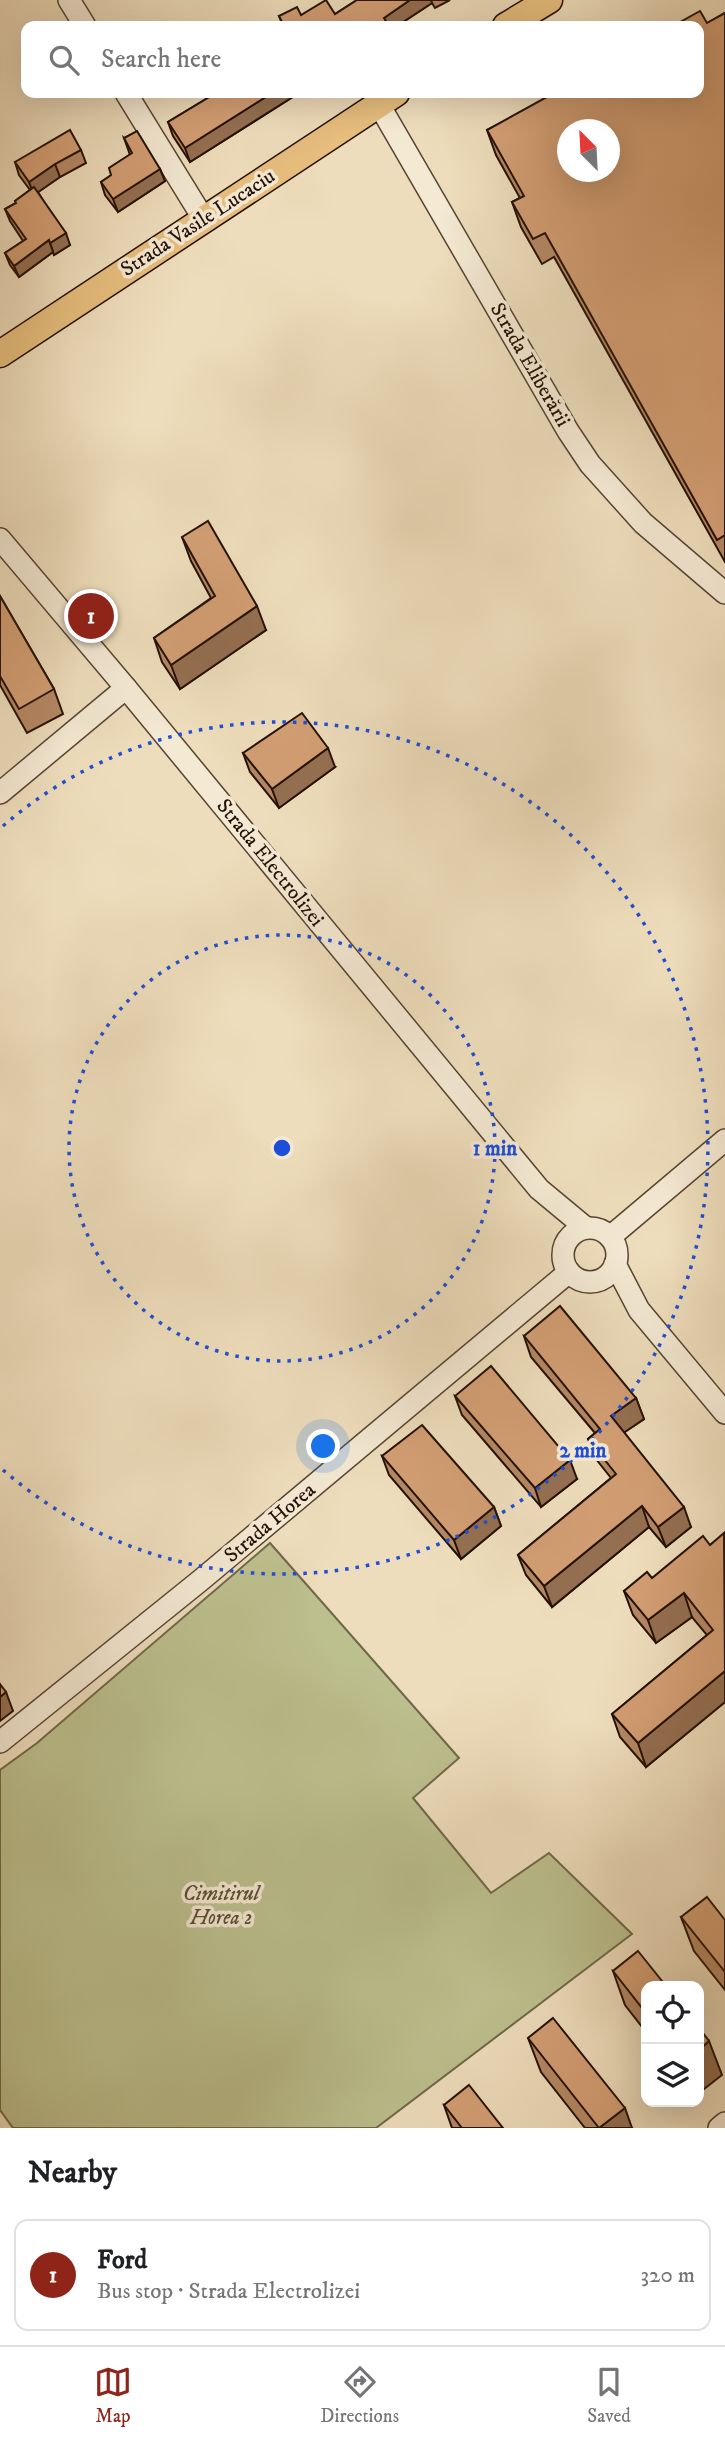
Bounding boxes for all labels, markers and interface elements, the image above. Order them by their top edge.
search box [21,21,704,98]
icon: search [45,41,83,79]
text: Search here [101,43,221,76]
north arrow [557,119,620,182]
street label: Strada Vasile Lucaciu [116,163,280,283]
street label: Strada Eliberării [484,298,576,432]
pin: 1 [68,590,114,642]
street label: Strada Electrolizei [211,794,329,932]
centre of rings [270,1136,294,1160]
text: 1 min [473,1136,518,1162]
your location [306,1429,340,1463]
text: 2 min [560,1438,608,1464]
street label: Strada Horea [219,1477,321,1569]
park label: Cimitirul Horea 2 [183,1881,262,1931]
map controls [641,1981,704,2107]
button: locate [641,1981,704,2044]
button: layers [641,2044,704,2107]
text: Nearby [28,2155,117,2192]
text: Ford [97,2244,147,2277]
text: 1 [49,2261,57,2290]
text: 320 m [641,2261,695,2290]
text: Bus stop · Strada Electrolizei [97,2277,360,2306]
tab: Map [94,2363,132,2428]
tab: Directions [320,2363,399,2428]
tab: Saved [587,2363,631,2428]

